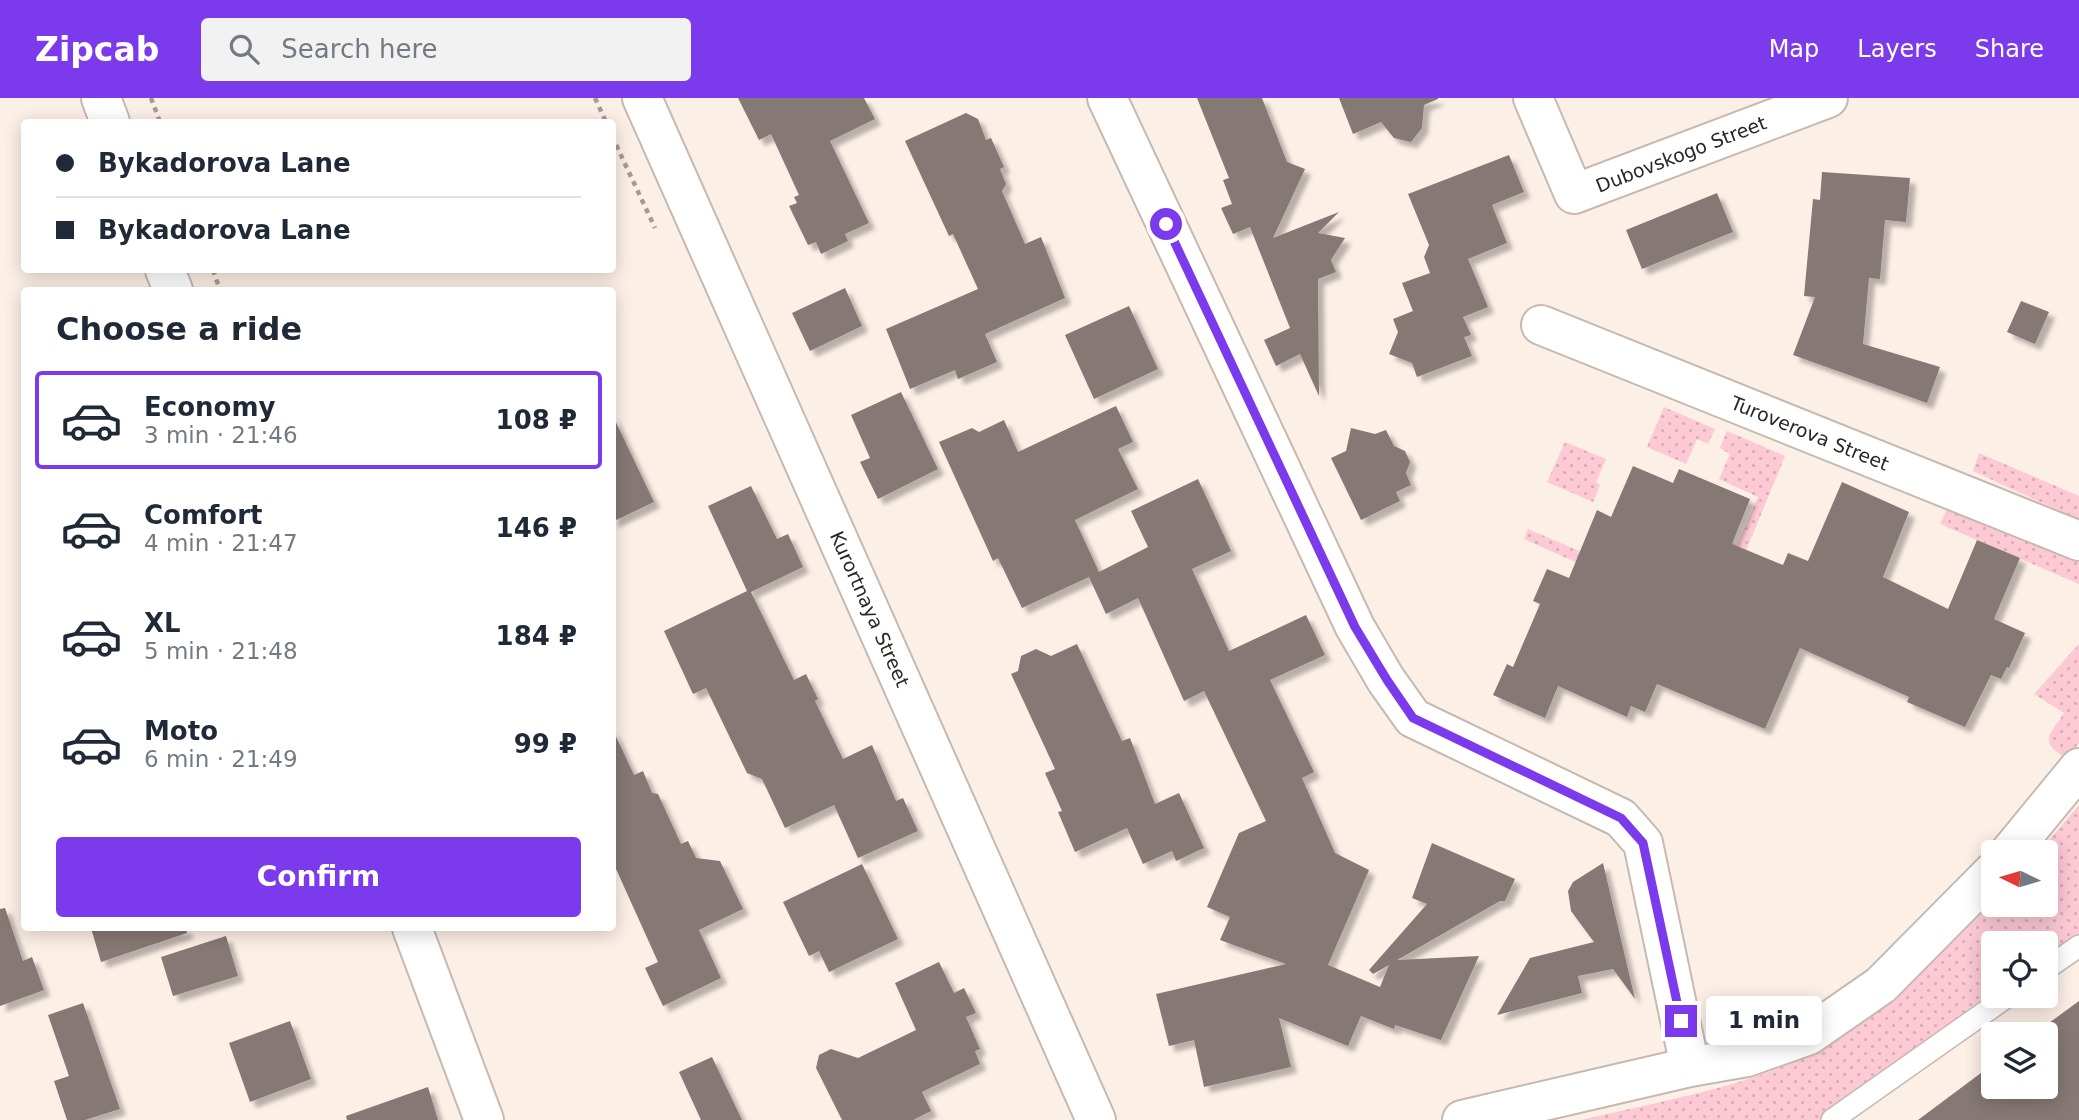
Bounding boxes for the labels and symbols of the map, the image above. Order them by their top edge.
street label: Dubovskogo Street [1593,111,1769,197]
route start [1150,208,1182,240]
street label: Turoverova Street [1727,391,1892,475]
street label: Kurortnaya Street [826,528,914,690]
north arrow [1981,840,2058,917]
callout: 1 min [1706,996,1821,1046]
route end [1665,1005,1697,1037]

